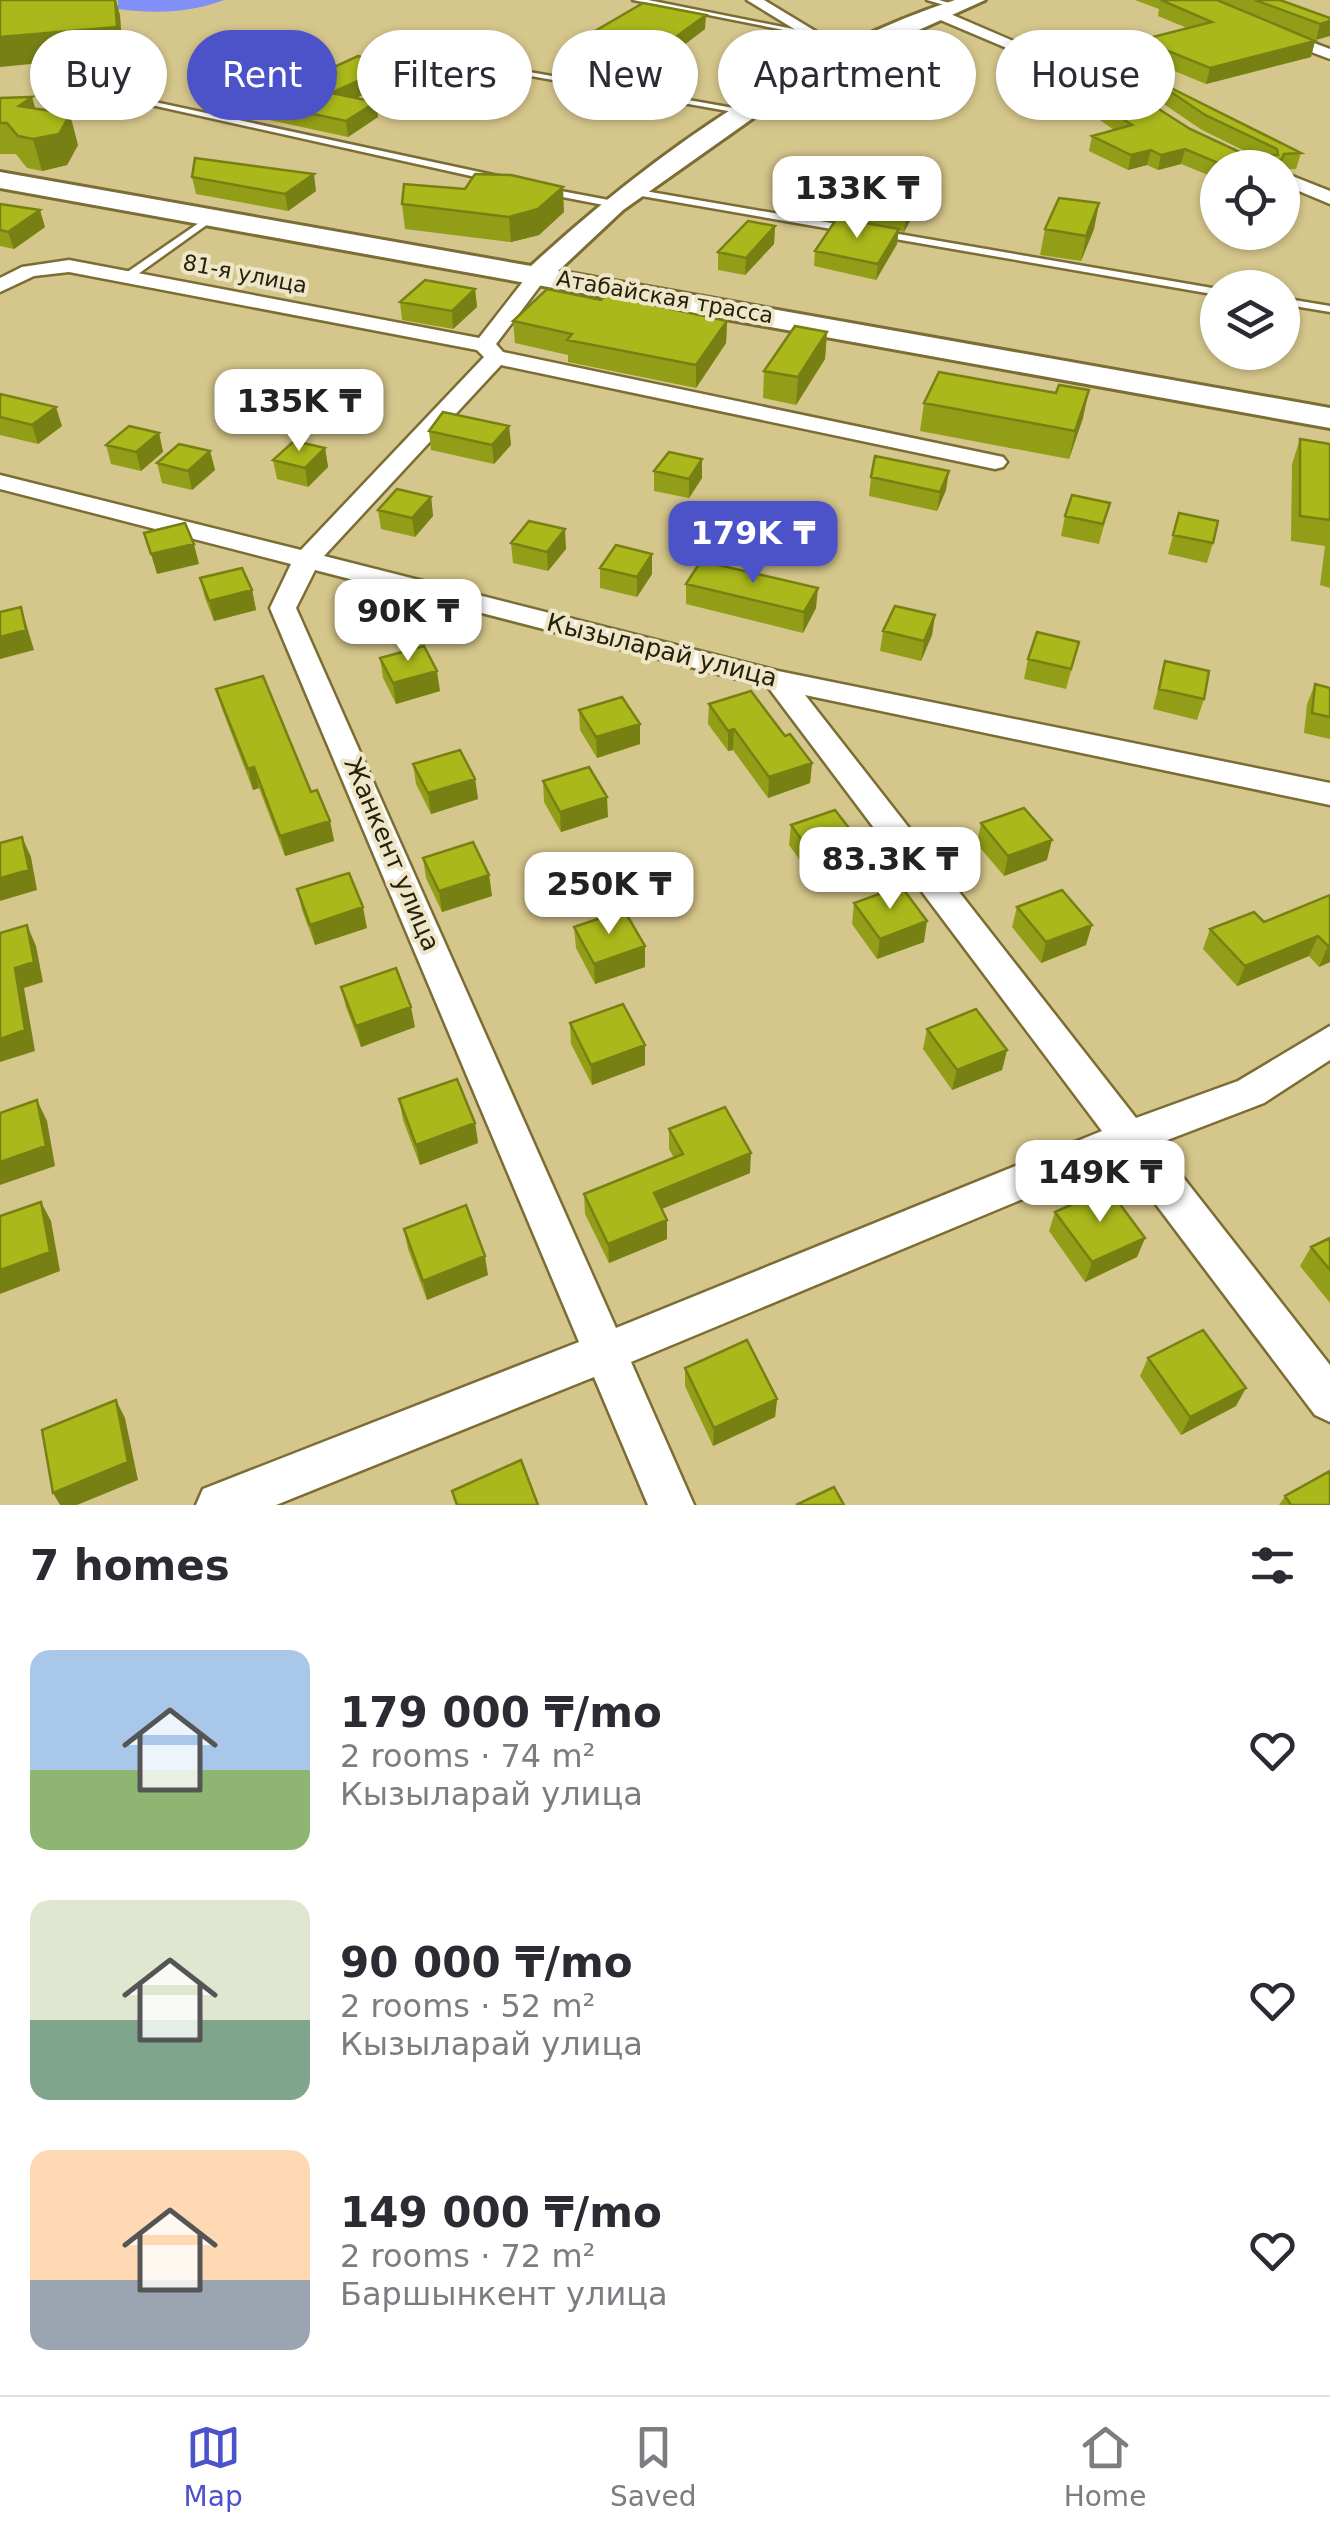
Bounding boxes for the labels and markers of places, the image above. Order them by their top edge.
pin: 133K ₸ [776,156,938,241]
pin: 135K ₸ [218,369,380,454]
pin: 179K ₸ [672,501,834,586]
pin: 90K ₸ [338,579,478,664]
pin: 83.3K ₸ [798,827,982,912]
pin: 250K ₸ [528,852,690,937]
pin: 149K ₸ [1019,1140,1181,1225]

